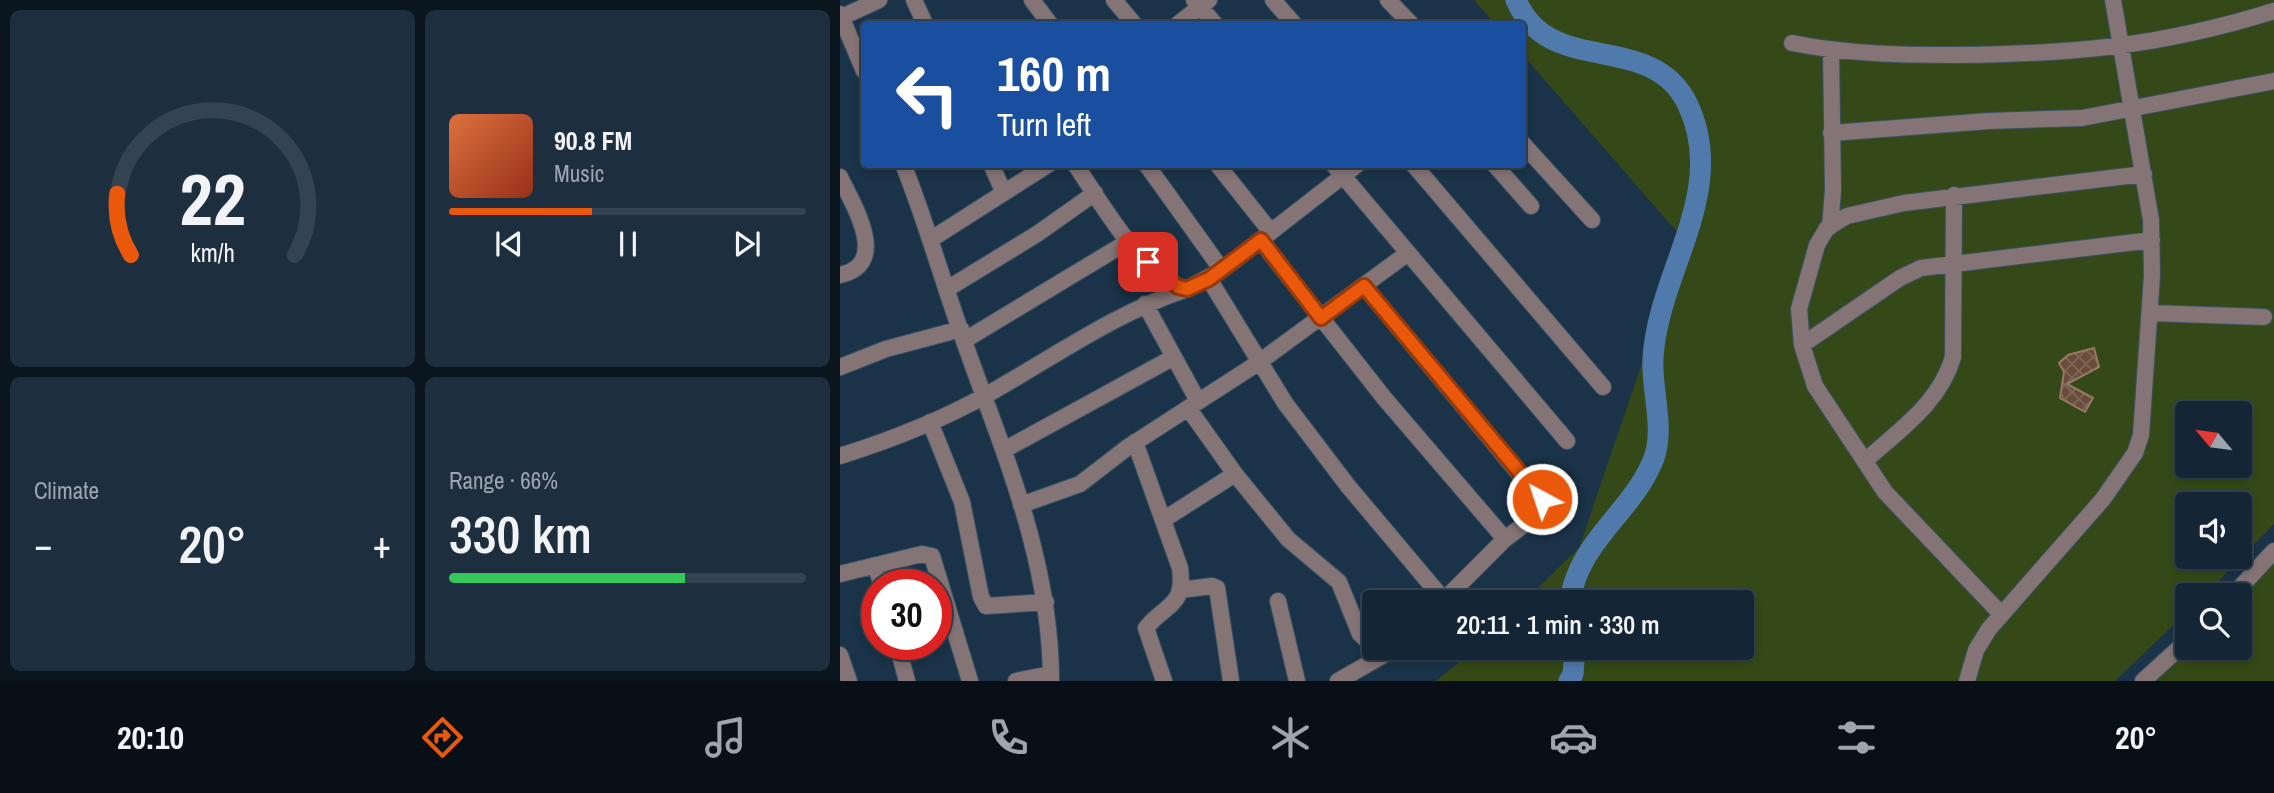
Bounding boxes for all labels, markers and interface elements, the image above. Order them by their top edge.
text: 160 m [997,40,1111,106]
icon: left [882,49,973,140]
text: Turn left [997,103,1091,146]
text: 90.8 FM [554,123,632,158]
text: 22 [179,150,246,248]
text: Music [554,158,604,189]
icon: previous [490,225,528,263]
icon: pause [609,225,647,263]
icon: next [728,225,766,263]
pin [1118,232,1178,292]
text: km/h [190,236,235,270]
icon: arrive [1129,243,1167,281]
north arrow [2175,401,2252,478]
map controls [2175,401,2252,660]
position arrow [1505,462,1579,536]
text: Range · 66% [449,465,558,496]
text: Climate [34,475,99,506]
button: sound [2175,492,2252,569]
text: 330 km [449,499,592,569]
text: 20° [178,509,247,579]
text: − [34,519,52,570]
text: + [373,519,391,570]
speed limit sign: 30 [861,569,952,660]
button: search [2175,583,2252,660]
text: 20:11 · 1 min · 330 m [1456,607,1660,642]
icon: directions [418,713,467,762]
icon: music [701,713,750,762]
icon: phone [984,713,1033,762]
icon: climate [1266,713,1315,762]
icon: car [1549,713,1598,762]
icon: filters [1832,713,1881,762]
text: 20:10 [117,716,184,759]
text: 20° [2115,716,2157,759]

